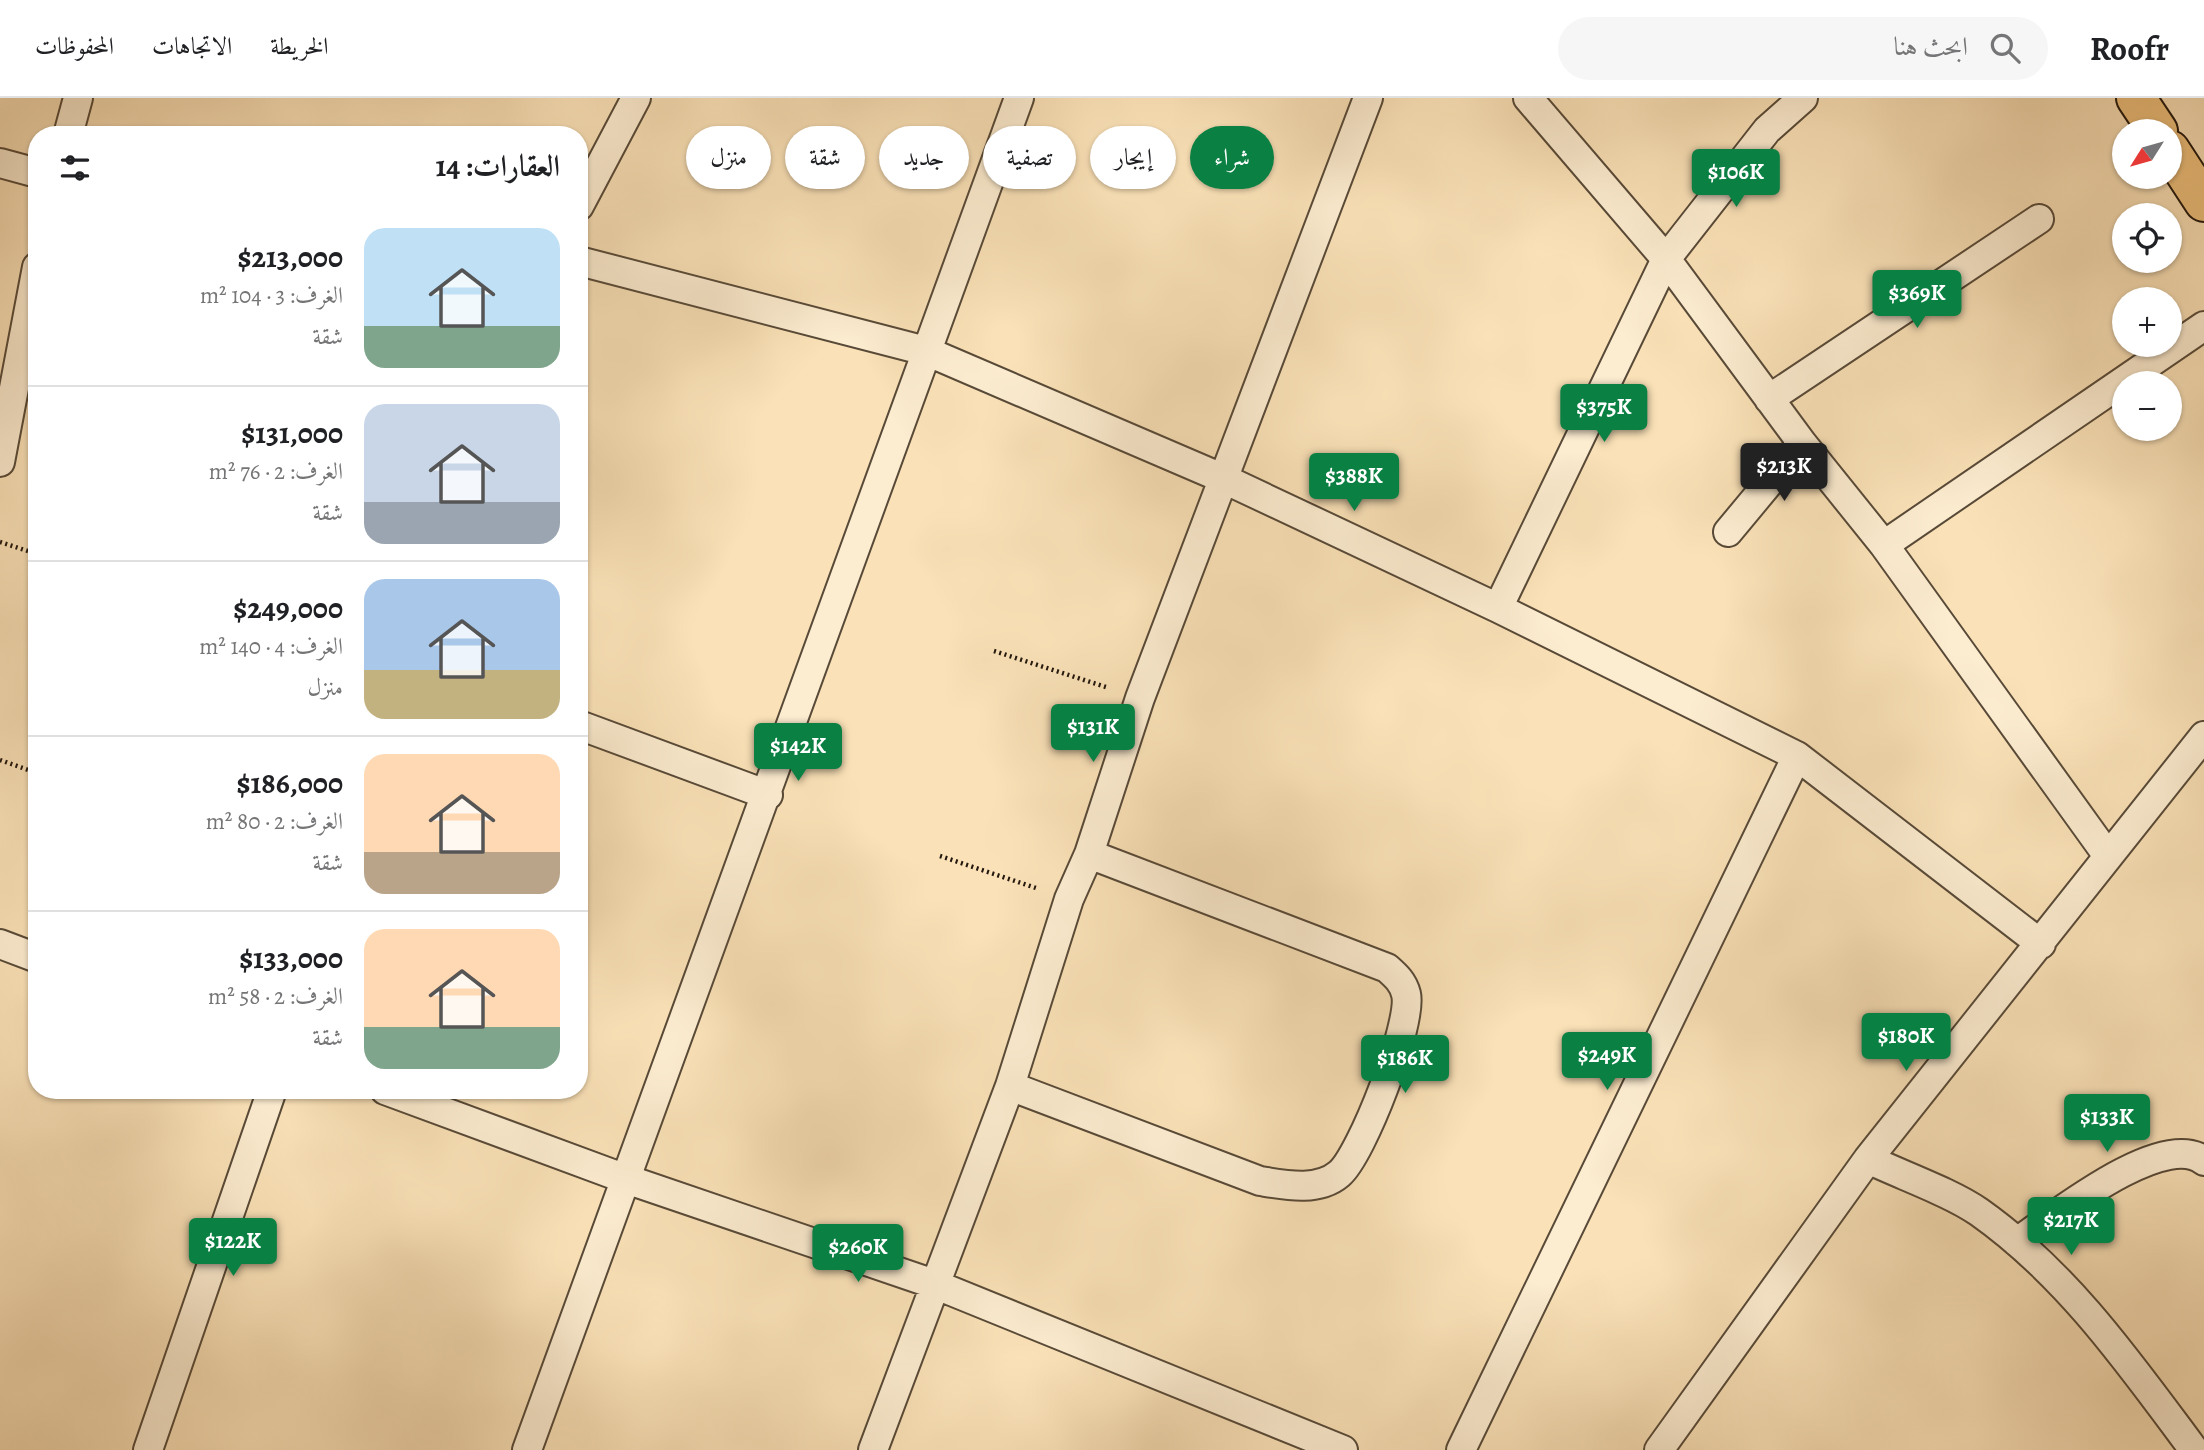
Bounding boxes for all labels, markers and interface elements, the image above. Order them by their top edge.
search box [1558,17,2048,80]
text: Roofr [2090,26,2169,71]
text: ابحث هنا [1893,29,1968,64]
icon: search [1986,29,2024,67]
text: المحفوظات [35,30,114,62]
text: الاتجاهات [152,30,232,62]
text: الخريطة [270,30,329,62]
north arrow [2112,119,2182,189]
map controls [2112,119,2182,441]
chip: منزل [686,126,771,189]
chip: شقة [785,126,865,189]
chip: جديد [879,126,969,189]
chip: تصفية [983,126,1076,189]
chip: إيجار [1090,126,1176,189]
chip: شراء [1190,126,1274,189]
text: العقارات: 14 [436,146,560,186]
icon: filters [56,149,94,187]
pin: $106K [1687,150,1785,209]
text: $106K [1708,156,1764,187]
button: locate [2112,203,2182,273]
text: $213,000 [238,237,343,277]
icon: home [420,256,504,340]
pin: $369K [1868,271,1966,330]
text: $369K [1888,277,1946,308]
text: الغرف: 3 · 104 m² [200,280,343,311]
button: + [2112,287,2182,357]
text: شقة [313,321,343,352]
button: − [2112,371,2182,441]
pin: $375K [1555,384,1653,444]
text: $375K [1576,391,1632,422]
text: $131,000 [241,413,343,453]
icon: home [420,432,504,516]
pin: $213K [1735,444,1833,503]
text: $213K [1756,450,1812,481]
pin: $388K [1305,454,1403,513]
text: الغرف: 2 · 76 m² [209,456,343,487]
text: $388K [1325,460,1383,491]
text: شقة [313,497,343,528]
text: $249,000 [233,588,343,628]
icon: home [420,607,504,691]
text: الغرف: 4 · 140 m² [199,631,343,662]
text: منزل [308,672,343,703]
pin: $131K [1044,704,1142,764]
text: $131K [1067,711,1119,742]
pin: $142K [749,724,847,783]
text: $142K [770,730,826,761]
text: $186,000 [237,763,343,803]
icon: home [420,782,504,866]
text: الغرف: 2 · 80 m² [206,806,343,837]
text: شقة [313,847,343,878]
text: $133,000 [239,938,343,978]
icon: home [420,957,504,1041]
text: الغرف: 2 · 58 m² [208,981,343,1012]
pin: $180K [1857,1014,1955,1073]
text: $180K [1878,1020,1934,1051]
text: شقة [313,1022,343,1053]
pin: $249K [1558,1032,1656,1092]
pin: $186K [1356,1035,1454,1095]
text: $249K [1578,1039,1636,1070]
text: $186K [1377,1042,1433,1073]
pin: $133K [2058,1094,2156,1154]
text: $133K [2080,1101,2134,1132]
pin: $217K [2022,1198,2120,1257]
text: $217K [2044,1204,2099,1235]
pin: $122K [184,1218,282,1278]
pin: $260K [809,1224,907,1284]
text: $122K [205,1225,261,1256]
text: $260K [828,1231,888,1262]

